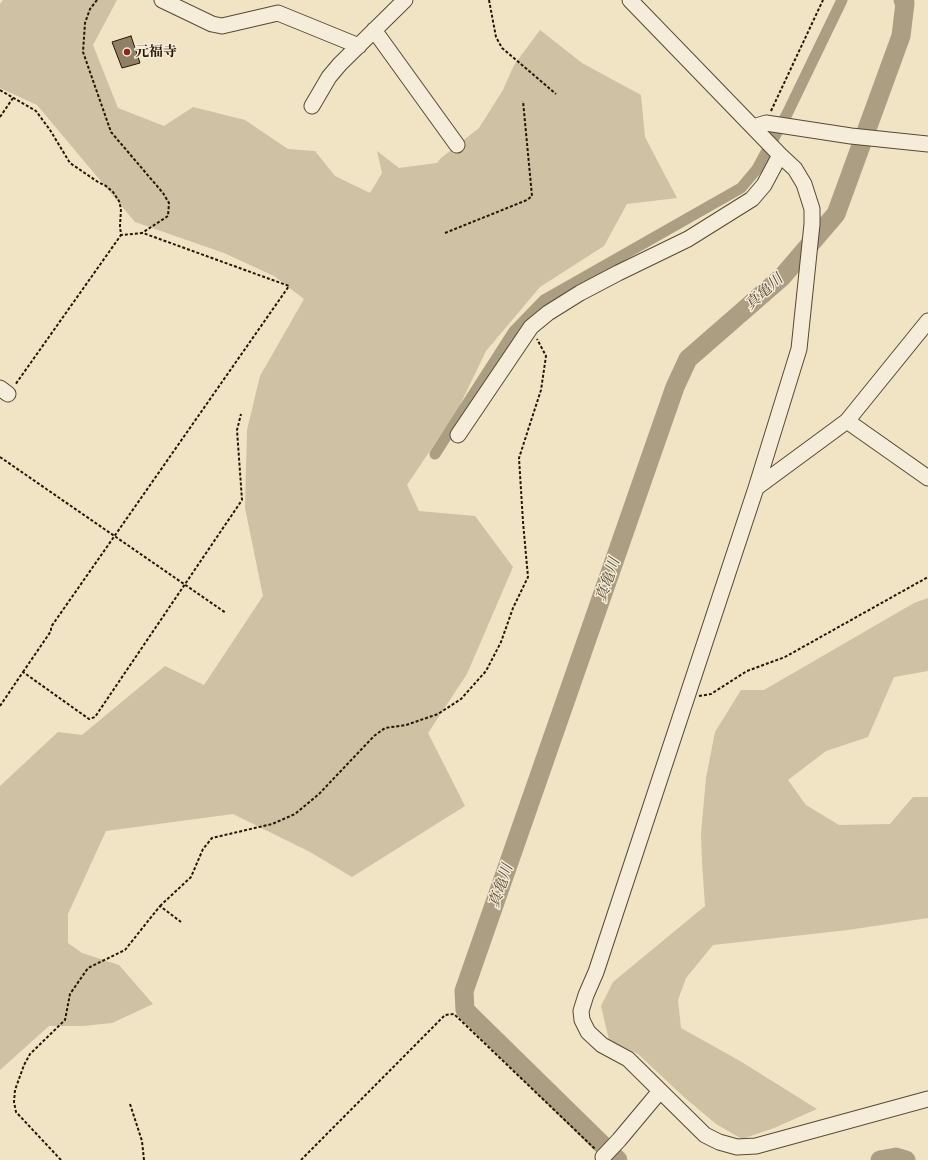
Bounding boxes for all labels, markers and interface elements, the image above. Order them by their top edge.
place label: 元福寺 [135,44,177,60]
marker: 元福寺 [122,47,132,57]
water label: 真亀川 [741,270,787,314]
water label: 真亀川 [592,556,624,604]
water label: 真亀川 [485,862,517,910]

